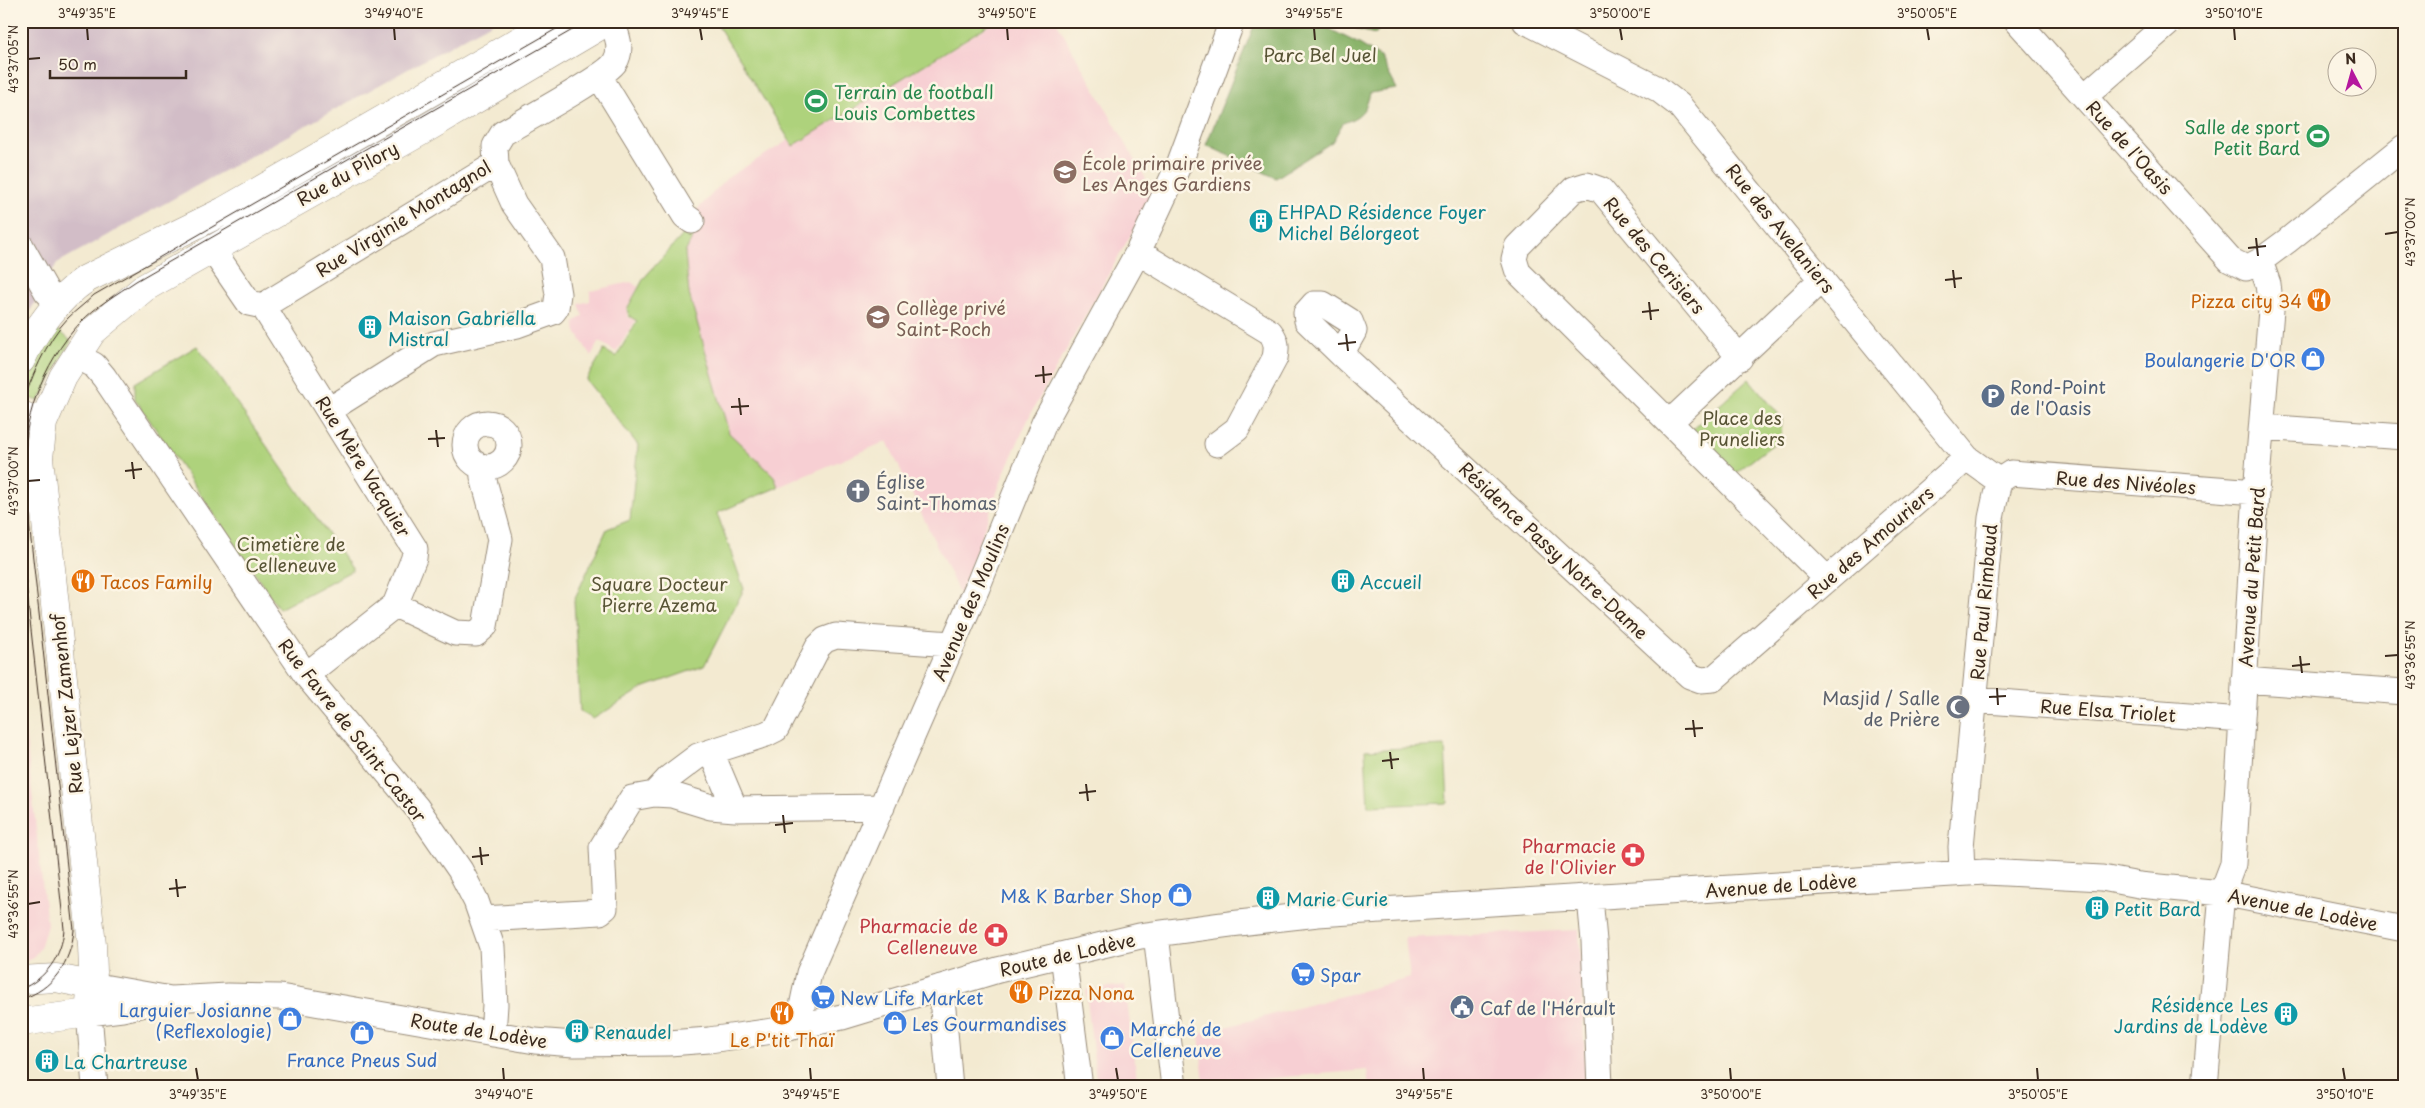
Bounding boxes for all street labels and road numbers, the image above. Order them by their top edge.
street label: Rue de l'Oasis [2080,94,2180,200]
street label: Rue du Pilory [291,134,403,212]
street label: Rue Virginie Montagnol [310,153,496,283]
street label: Rue des Avelaniers [1720,157,1842,299]
street label: Rue des Cerisiers [1598,191,1712,319]
street label: Rue Mère Vacquier [310,390,419,542]
street label: Résidence Passy Notre-Dame [1453,455,1655,645]
street label: Rue des Nivéoles [2055,464,2197,500]
street label: Rue des Amouriers [1801,479,1939,605]
street label: Avenue du Petit Bard [2231,486,2271,668]
street label: Avenue des Moulins [925,519,1015,685]
street label: Rue Paul Rimbaud [1963,523,2003,681]
street label: Rue Lejzer Zamenhof [43,611,89,795]
street label: Rue Favre de Saint-Castor [273,632,434,828]
street label: Rue Elsa Triolet [2039,692,2177,728]
street label: Avenue de Lodève [1704,866,1858,904]
street label: Avenue de Lodève [2226,881,2380,937]
street label: Route de Lodève [996,925,1138,983]
street label: Route de Lodève [408,1006,550,1054]

